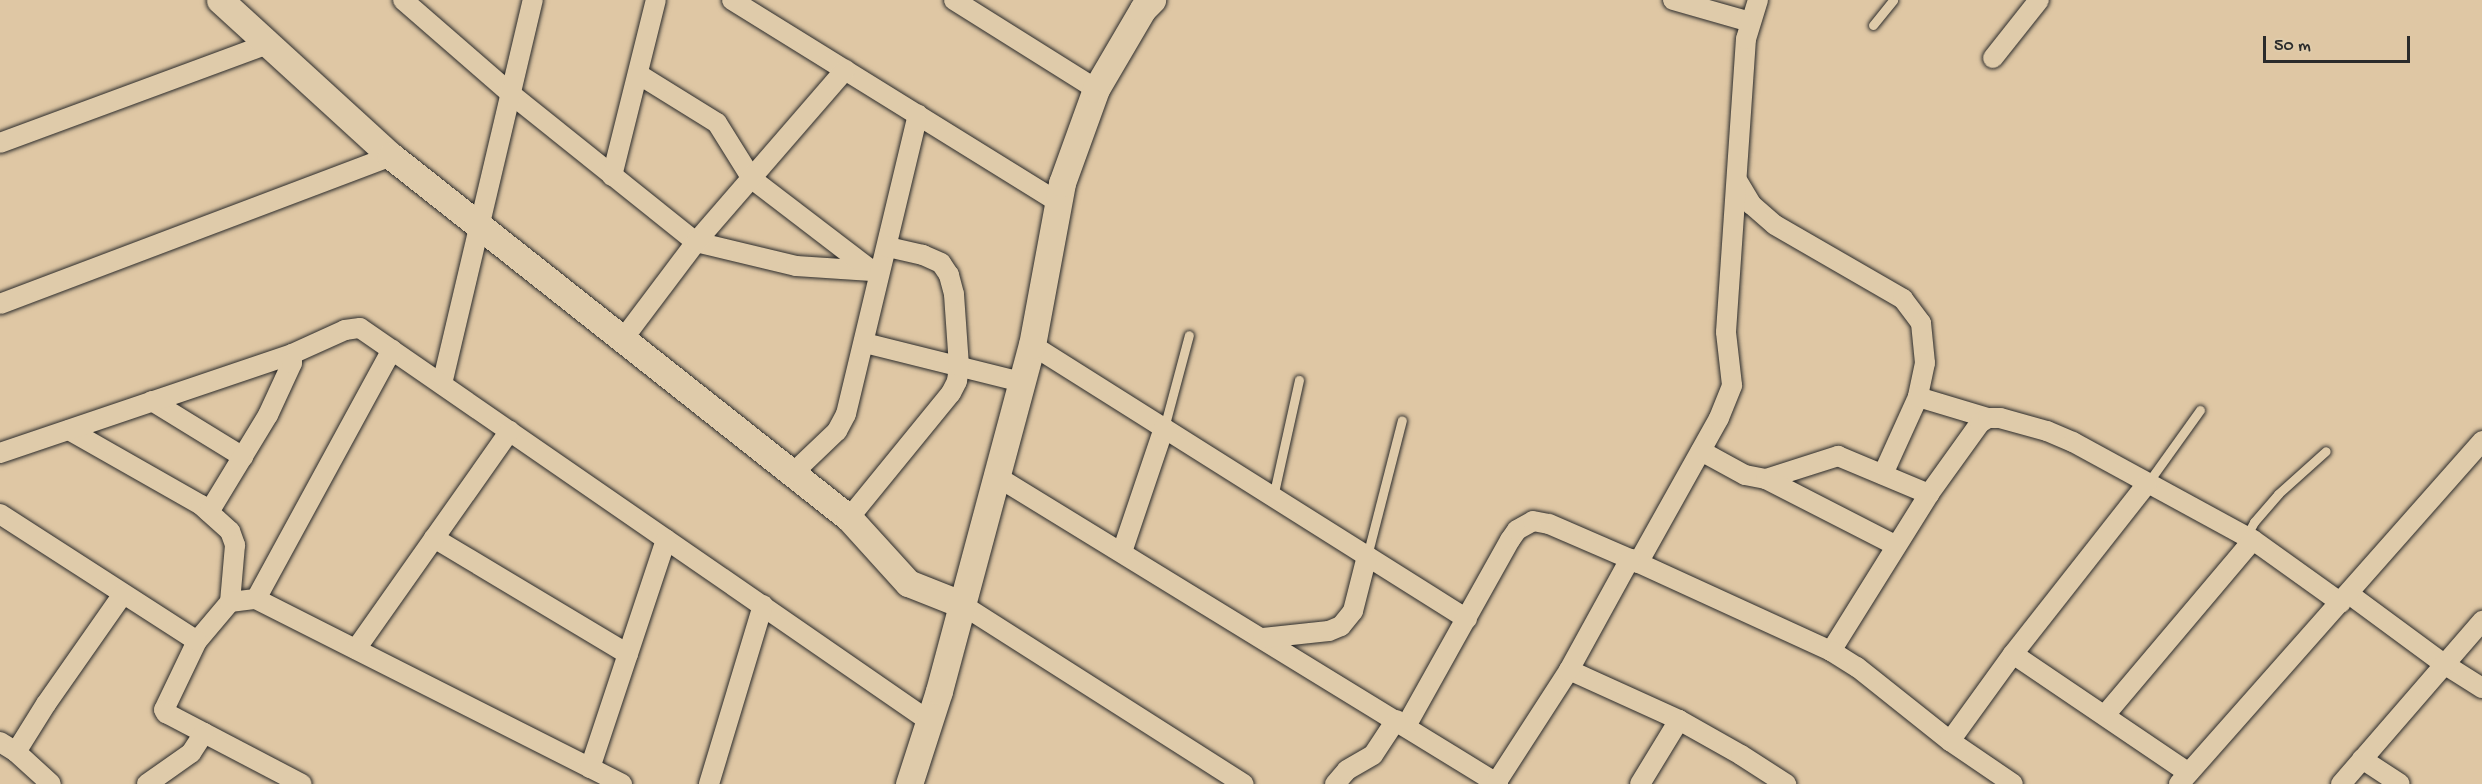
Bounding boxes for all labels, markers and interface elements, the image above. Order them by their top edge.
scale bar [2266,24,2413,62]
text: 50 m [2274,36,2311,57]

